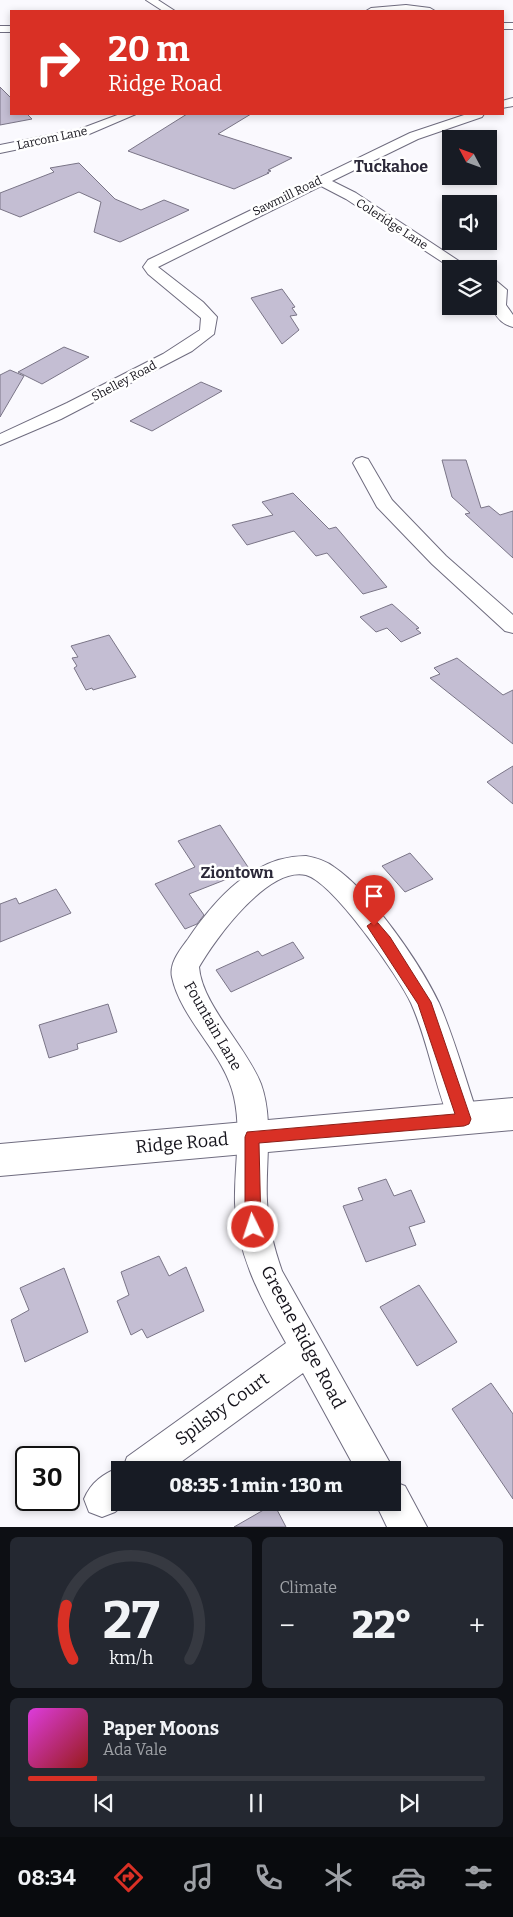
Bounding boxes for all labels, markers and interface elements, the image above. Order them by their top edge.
text: 20 m [108,28,190,70]
icon: right [25,30,90,95]
text: Ridge Road [108,70,222,97]
street label: Larcom Lane [15,124,89,152]
north arrow [442,130,498,185]
map controls [442,130,497,315]
district label: Tuckahoe [354,157,428,176]
street label: Sawmill Road [250,173,324,219]
button: sound [442,195,497,250]
street label: Coleridge Lane [353,196,431,252]
button: layers [442,260,497,315]
street label: Shelley Road [89,358,159,404]
district label: Ziontown [200,863,274,882]
pin [353,875,395,926]
icon: arrive [360,882,388,910]
street label: Fountain Lane [180,978,246,1074]
street label: Ridge Road [135,1128,230,1158]
position arrow [226,1200,278,1252]
street label: Greene Ridge Road [256,1262,350,1412]
street label: Spilsby Court [171,1367,274,1450]
speed limit sign: 30 [15,1446,80,1511]
text: 08:35 · 1 min · 130 m [170,1474,342,1497]
text: Climate [280,1578,337,1597]
text: 27 [102,1589,159,1652]
text: 22° [352,1602,412,1648]
text: − [280,1609,295,1642]
text: + [469,1609,485,1642]
text: km/h [109,1647,153,1669]
text: Paper Moons [103,1717,219,1740]
text: Ada Vale [103,1740,167,1759]
icon: previous [90,1789,118,1817]
icon: pause [242,1789,270,1817]
icon: next [395,1789,423,1817]
icon: directions [111,1860,146,1895]
icon: music [181,1860,216,1895]
icon: phone [251,1860,286,1895]
icon: climate [321,1860,356,1895]
icon: car [391,1860,426,1895]
icon: filters [461,1860,496,1895]
text: 08:34 [17,1864,76,1891]

